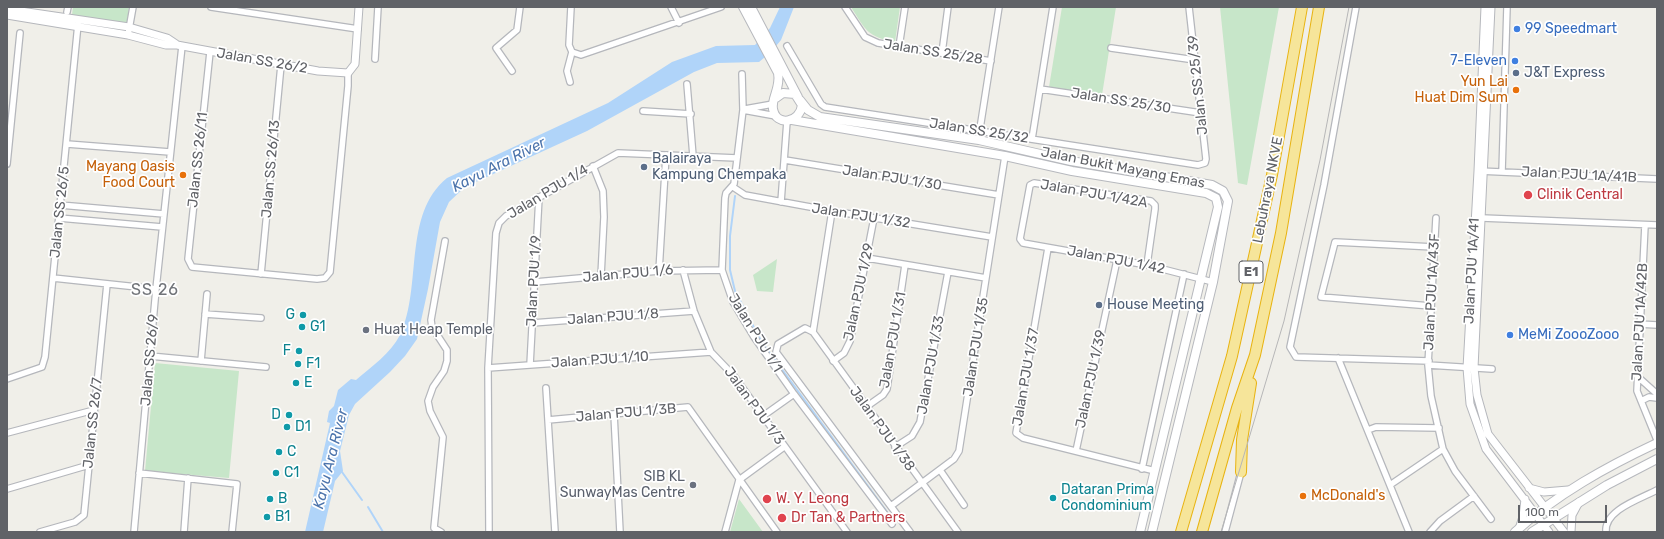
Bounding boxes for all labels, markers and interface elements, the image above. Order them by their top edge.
place label: 99 Speedmart [1525,21,1617,37]
marker: 99 Speedmart [1512,24,1522,34]
street label: Jalan SS 25/39 [1184,34,1212,136]
street label: Jalan SS 25/28 [882,36,984,68]
street label: Jalan SS 26/2 [215,45,309,77]
place label: 7-Eleven [1450,53,1507,69]
marker: 7-Eleven [1510,56,1520,66]
place label: J&T Express [1524,65,1605,81]
marker: J&T Express [1511,68,1521,78]
place label: Yun Lai Huat Dim Sum [1415,74,1508,106]
street label: Jalan SS 25/30 [1070,85,1172,117]
marker: Yun Lai Huat Dim Sum [1511,85,1521,95]
street label: Jalan SS 26/11 [185,112,211,208]
street label: Jalan SS 25/32 [928,115,1030,147]
street label: Jalan SS 26/13 [258,119,284,219]
water label: Kayu Ara River [449,134,549,196]
street label: Lebuhraya NKVE [1249,135,1287,245]
street label: Jalan Bukit Mayang Emas [1040,144,1206,192]
place label: Balairaya Kampung Chempaka [652,151,787,184]
place label: Mayang Oasis Food Court [86,159,175,192]
street label: Jalan PJU 1/4 [505,161,591,223]
marker: Balairaya Kampung Chempaka [639,162,649,172]
street label: Jalan PJU 1/30 [841,162,943,194]
street label: Jalan PJU 1A/41B [1521,164,1637,186]
street label: Jalan SS 26/5 [47,165,73,259]
marker: Mayang Oasis Food Court [178,170,188,180]
street label: Jalan PJU 1/42A [1039,176,1149,212]
place label: Clinik Central [1537,187,1623,203]
marker: Clinik Central [1522,189,1534,201]
street label: Jalan PJU 1/32 [810,200,912,232]
street label: Jalan PJU 1A/41 [1461,218,1483,324]
street label: Jalan PJU 1A/43F [1421,233,1443,351]
street label: Jalan PJU 1/9 [523,235,545,327]
street label: Jalan PJU 1/29 [840,242,878,342]
street label: Jalan PJU 1/42 [1066,242,1166,278]
road number: E1 [1239,261,1263,283]
street label: Jalan PJU 1/6 [582,262,674,286]
street label: Jalan PJU 1A/42B [1629,263,1651,381]
district label: SS 26 [131,280,179,300]
street label: Jalan PJU 1/1 [724,291,786,375]
street label: Jalan PJU 1/31 [876,291,910,389]
street label: Jalan PJU 1/35 [960,296,992,398]
place label: House Meeting [1107,297,1204,313]
marker: House Meeting [1094,300,1104,310]
street label: Jalan PJU 1/8 [567,305,659,329]
place label: G [285,307,295,323]
marker: G [298,310,308,320]
street label: Jalan SS 26/9 [138,313,162,407]
street label: Jalan PJU 1/33 [914,314,948,416]
place label: G1 [310,319,326,335]
marker: G1 [297,322,307,332]
place label: Huat Heap Temple [374,322,493,338]
marker: Huat Heap Temple [361,325,371,335]
street label: Jalan PJU 1/37 [1009,327,1043,427]
place label: MeMi ZoooZooo [1518,327,1619,343]
street label: Jalan PJU 1/39 [1072,328,1110,430]
marker: MeMi ZoooZooo [1505,330,1515,340]
place label: F [283,343,291,359]
marker: F [294,346,304,356]
street label: Jalan PJU 1/10 [550,348,650,372]
place label: F1 [306,356,320,372]
marker: F1 [293,359,303,369]
street label: Jalan PJU 1/3 [720,364,788,448]
place label: E [304,375,312,391]
street label: Jalan SS 26/7 [80,377,106,469]
marker: E [291,378,301,388]
street label: Jalan PJU 1/38 [846,383,918,475]
street label: Jalan PJU 1/3B [575,400,677,426]
place label: D [271,407,281,423]
water label: Kayu Ara River [310,407,352,511]
marker: D [284,410,294,420]
place label: D1 [295,419,311,435]
marker: D1 [282,422,292,432]
place label: C [287,444,296,460]
marker: C [274,447,284,457]
place label: C1 [284,465,299,481]
marker: C1 [271,468,281,478]
place label: SIB KL SunwayMas Centre [560,469,685,502]
marker: SIB KL SunwayMas Centre [688,480,698,490]
place label: Dataran Prima Condominium [1061,482,1154,514]
place label: McDonald's [1311,488,1385,504]
place label: B [278,491,287,507]
place label: W. Y. Leong [776,491,849,507]
marker: McDonald's [1298,491,1308,501]
marker: W. Y. Leong [761,493,773,505]
marker: Dataran Prima Condominium [1048,493,1058,503]
marker: B [265,494,275,504]
scale bar [1520,497,1609,523]
text: 100 m [1525,505,1559,519]
place label: B1 [275,509,290,525]
place label: Dr Tan & Partners [791,510,905,526]
marker: B1 [262,512,272,522]
marker: Dr Tan & Partners [776,512,788,524]

